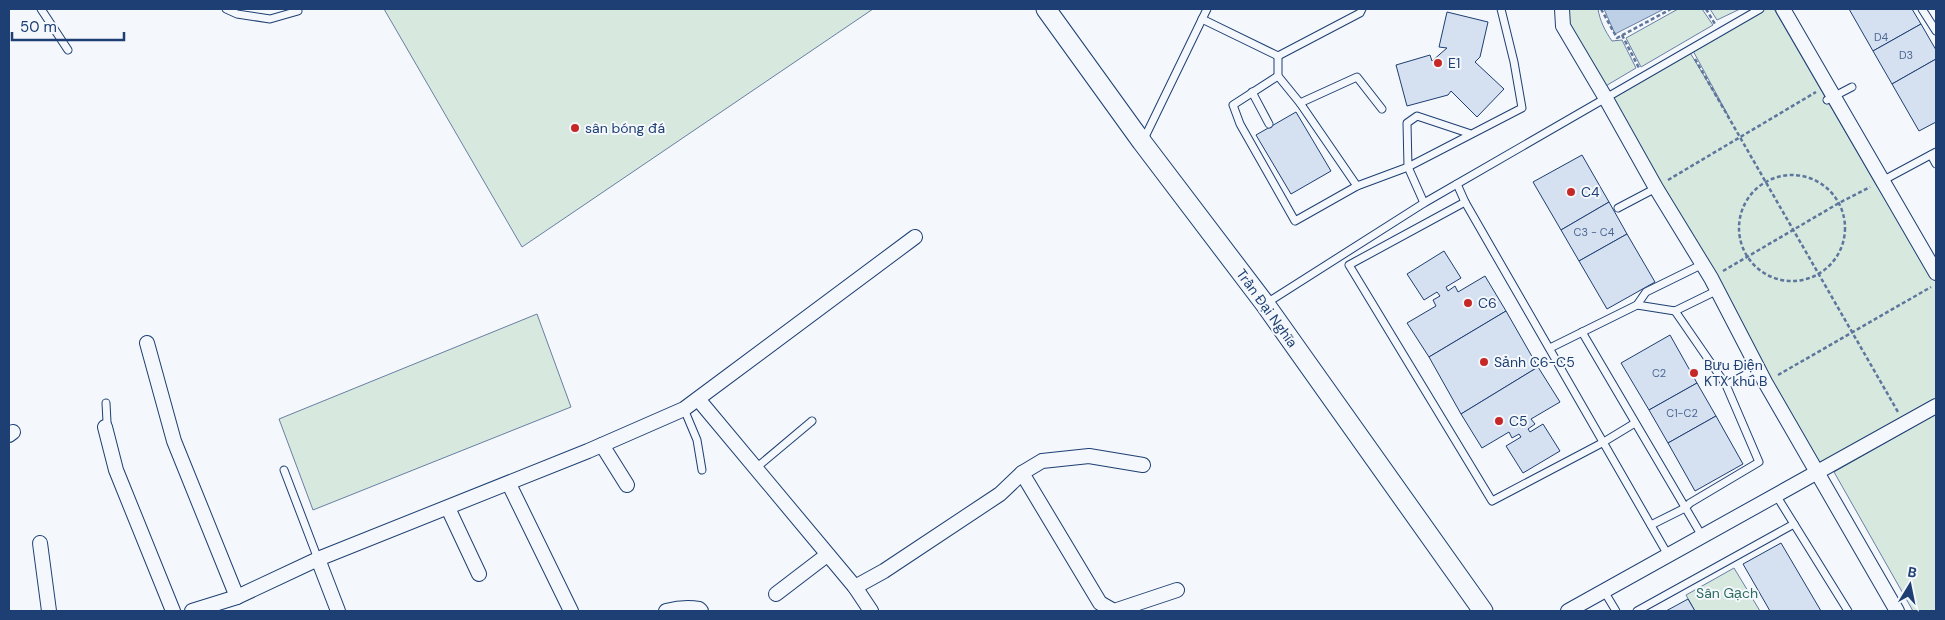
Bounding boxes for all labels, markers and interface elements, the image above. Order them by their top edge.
scale bar [12,10,125,42]
text: 50 m [20,17,57,37]
house number: D4 [1874,30,1888,44]
house number: D3 [1899,48,1913,62]
place label: E1 [1448,54,1460,72]
marker: E1 [1432,57,1444,69]
place label: sân bóng đá [585,119,665,137]
marker: sân bóng đá [569,122,581,134]
place label: C4 [1581,183,1600,201]
marker: C4 [1565,186,1577,198]
house number: C3 - C4 [1574,225,1615,239]
street label: Trần Đại Nghĩa [1232,265,1302,351]
place label: C6 [1478,294,1497,312]
marker: C6 [1462,297,1474,309]
place label: Sảnh C6-C5 [1494,353,1575,371]
marker: Sảnh C6-C5 [1478,356,1490,368]
place label: Bưu Điện KTX khu B [1704,356,1768,390]
house number: C2 [1652,366,1666,380]
marker: Bưu Điện KTX khu B [1688,367,1700,379]
house number: C1-C2 [1666,406,1698,420]
place label: C5 [1509,412,1528,430]
marker: C5 [1493,415,1505,427]
north arrow [1885,560,1935,610]
text: B [1906,563,1918,582]
park label: Sân Gạch [1696,584,1758,602]

